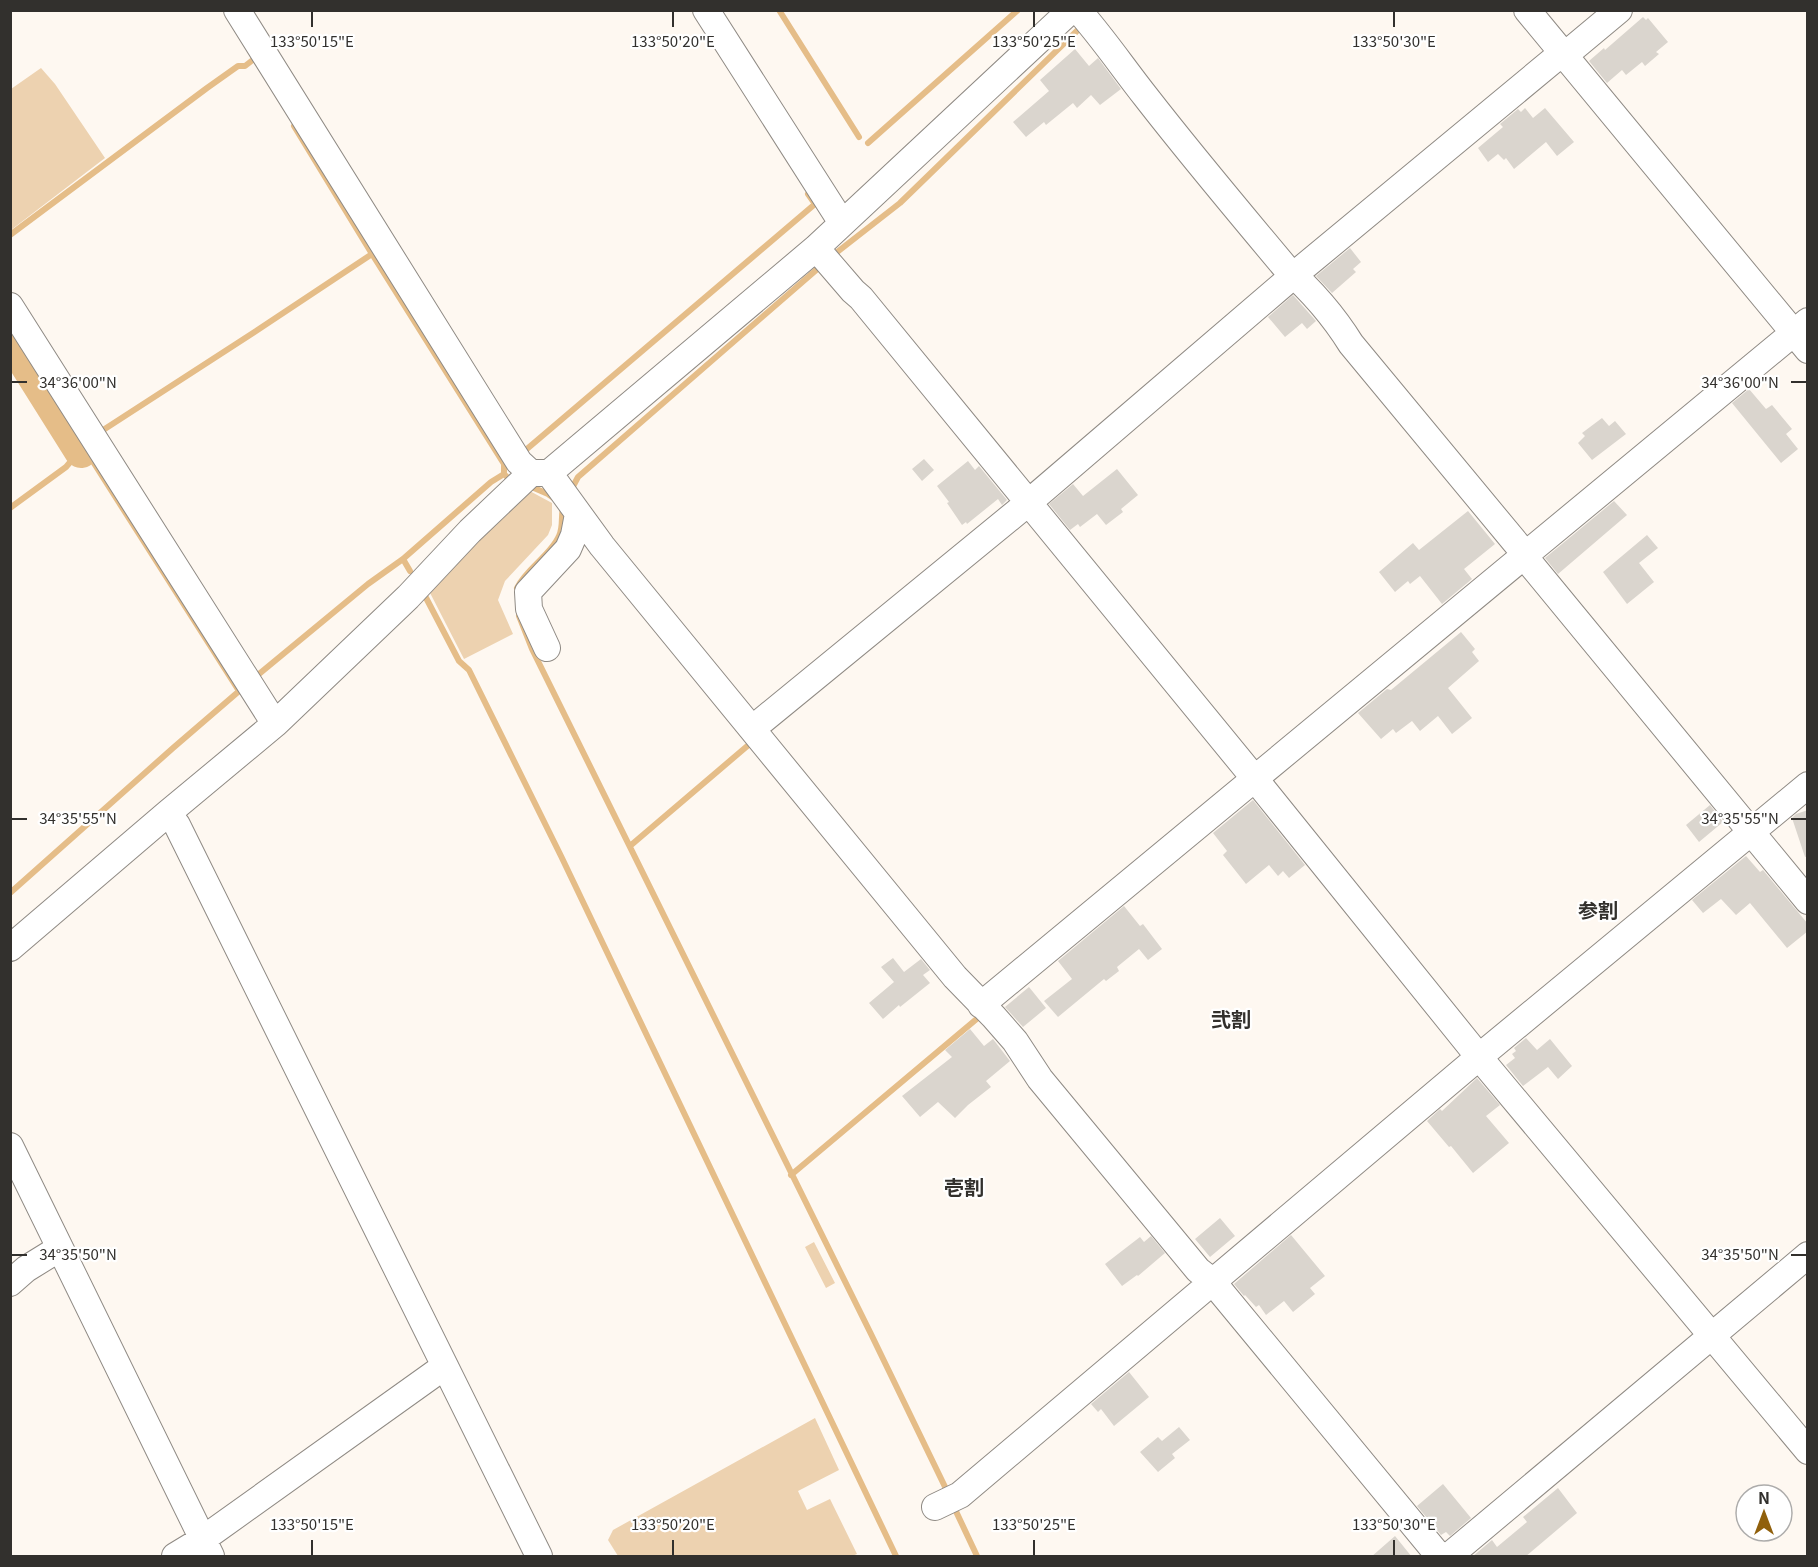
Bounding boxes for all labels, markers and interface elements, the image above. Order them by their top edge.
text: 133°50'15"E [270,30,354,51]
text: 133°50'20"E [631,30,715,51]
text: 133°50'25"E [992,30,1076,51]
text: 133°50'30"E [1352,30,1436,51]
text: 34°36'00"N [39,371,117,392]
text: 34°36'00"N [1701,371,1779,392]
text: 34°35'55"N [39,807,117,828]
text: 34°35'55"N [1701,807,1779,828]
district label: 参割 [1578,895,1618,924]
district label: 弐割 [1211,1004,1251,1033]
district label: 壱割 [944,1172,984,1201]
text: 34°35'50"N [39,1243,117,1264]
text: 34°35'50"N [1701,1243,1779,1264]
north arrow [1734,1483,1794,1543]
text: N [1758,1485,1770,1509]
text: 133°50'15"E [270,1513,354,1534]
text: 133°50'20"E [631,1513,715,1534]
text: 133°50'25"E [992,1513,1076,1534]
text: 133°50'30"E [1352,1513,1436,1534]

